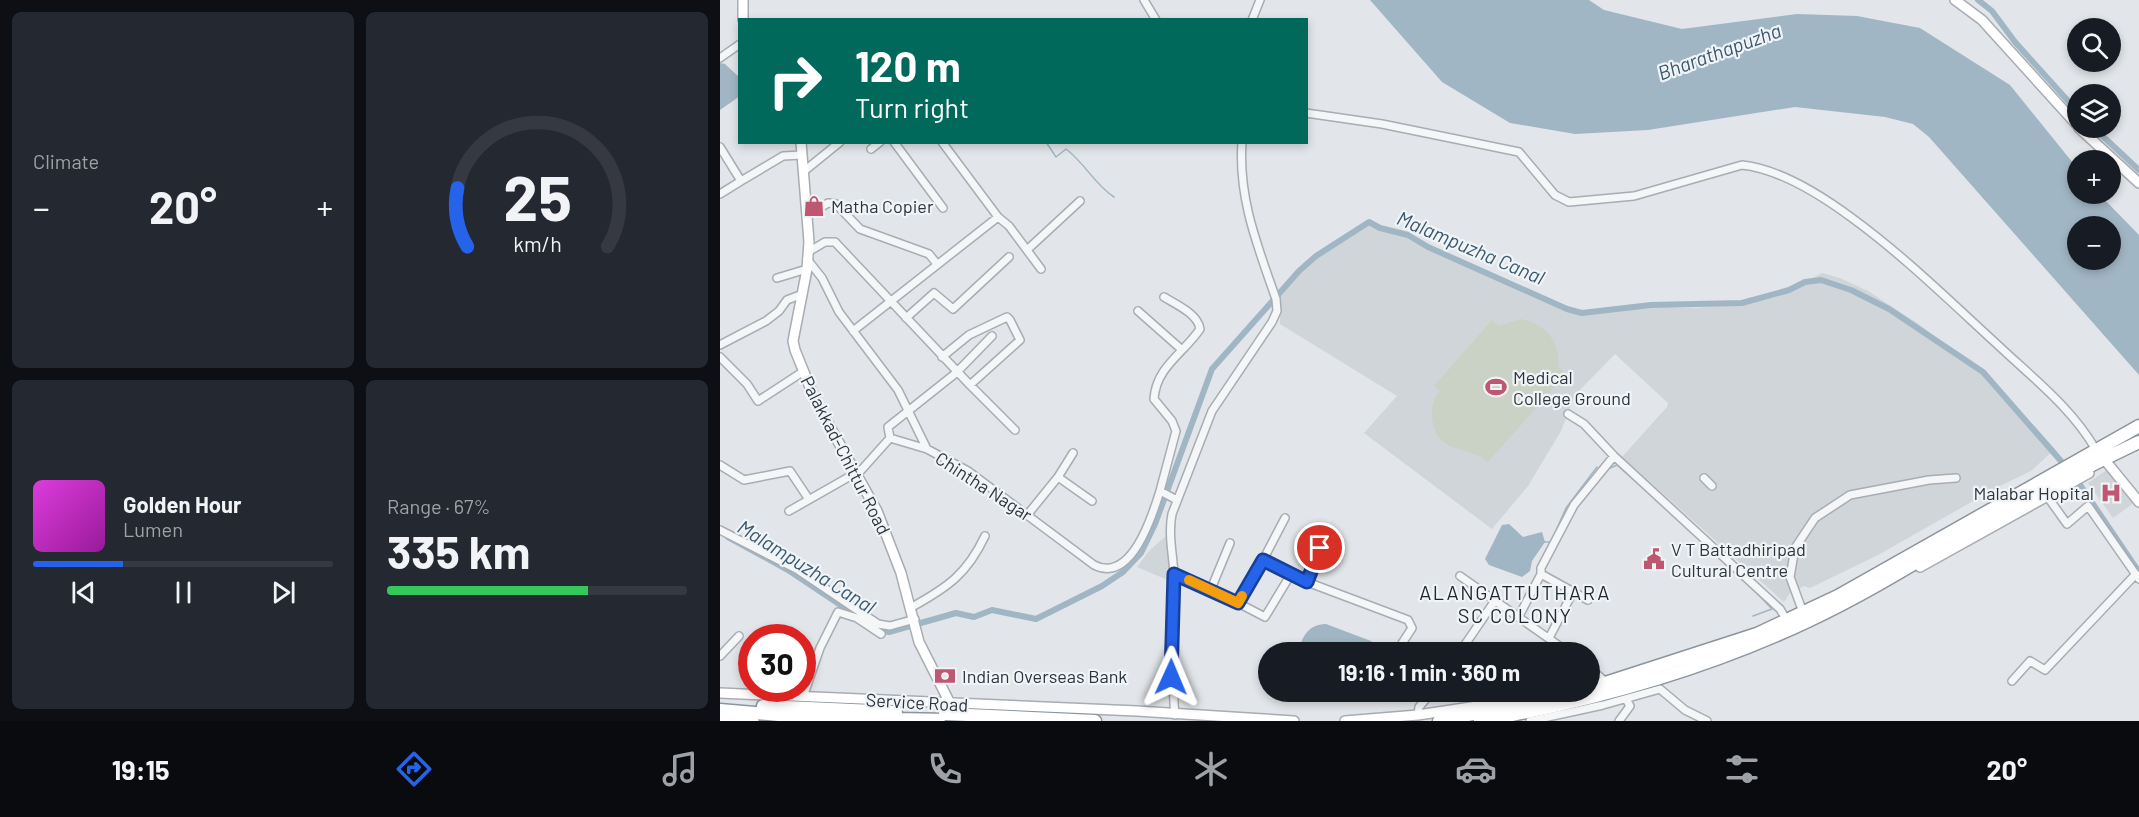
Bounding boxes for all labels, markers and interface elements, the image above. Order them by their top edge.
water label: Bharathapuzha [1654,18,1784,84]
map controls [2067,18,2121,270]
button: search [2067,18,2121,72]
text: 120 m [855,40,961,90]
icon: right [756,42,834,120]
button: layers [2067,84,2121,138]
text: Turn right [855,91,969,123]
text: Climate [33,149,99,173]
button: + [2067,150,2121,204]
text: 25 [503,159,571,233]
text: 20° [149,179,217,233]
text: − [33,187,50,227]
text: + [317,187,333,227]
shop icon: Matha Copier [802,194,826,218]
place label: Matha Copier [831,195,934,217]
water label: Malampuzha Canal [1394,205,1549,289]
button: − [2067,216,2121,270]
text: km/h [513,231,561,256]
place label: Medical College Ground [1513,366,1631,409]
street label: Palakkad-Chittur Road [796,372,896,538]
sports icon: Medical College Ground [1484,375,1508,399]
street label: Chintha Nagar [932,447,1037,526]
hospital icon: Malabar Hopital [2099,481,2123,505]
place label: Malabar Hopital [1973,482,2094,504]
text: Golden Hour [123,491,241,517]
text: Range · 67% [387,494,491,518]
water label: Malampuzha Canal [734,514,881,618]
text: Lumen [123,517,183,541]
pin [1294,522,1345,573]
text: 335 km [387,524,530,578]
icon: arrive [1303,531,1336,564]
place label: V T Battadhiripad Cultural Centre [1671,538,1806,581]
public building icon: V T Battadhiripad Cultural Centre [1642,547,1666,571]
icon: previous [67,576,100,609]
icon: pause [167,576,200,609]
icon: next [267,576,300,609]
district label: ALANGATTUTHARA SC COLONY [1419,580,1611,627]
speed limit sign: 30 [738,624,816,702]
position arrow [1139,645,1203,709]
text: 19:16 · 1 min · 360 m [1338,659,1520,685]
bank icon: Indian Overseas Bank [933,664,957,688]
place label: Indian Overseas Bank [962,665,1127,687]
street label: Service Road [865,688,969,716]
icon: directions [393,748,435,790]
icon: music [659,748,701,790]
icon: phone [924,748,966,790]
icon: climate [1190,748,1232,790]
icon: car [1455,748,1497,790]
icon: filters [1721,748,1763,790]
text: 19:15 [112,753,170,785]
text: 20° [1986,753,2027,785]

